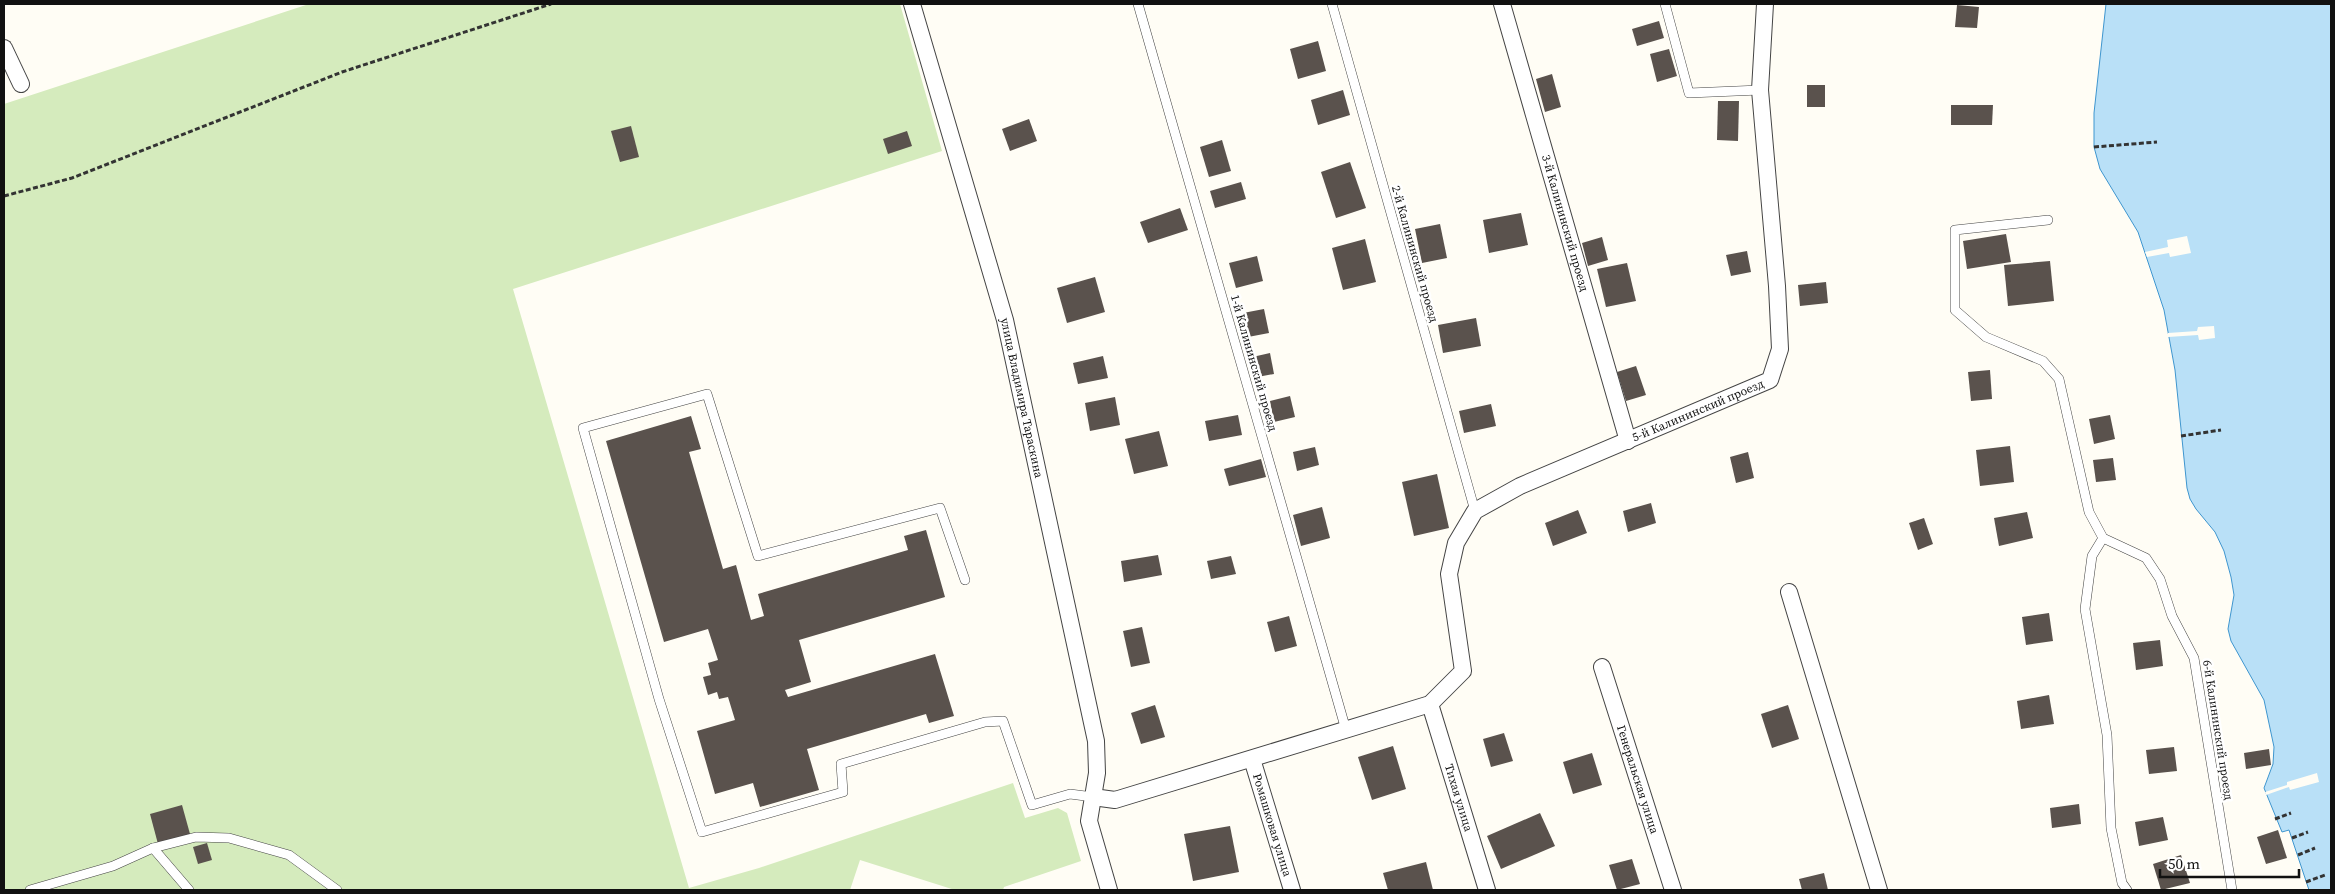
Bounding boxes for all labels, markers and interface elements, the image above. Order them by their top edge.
street label: 3-й Калининский проезд [1538,153,1593,294]
street label: 2-й Калининский проезд [1388,184,1442,324]
street label: 1-й Калининский проезд [1227,293,1281,433]
street label: улица Владимира Тараскина [997,316,1047,480]
street label: 5-й Калининский проезд [1630,375,1767,446]
street label: 6-й Калининский проезд [2199,659,2237,801]
street label: Генеральская улица [1613,723,1663,837]
street label: Тихая улица [1441,762,1477,834]
street label: Ромашковая улица [1249,771,1296,879]
scale bar [2160,846,2299,878]
text: 50 m [2168,853,2200,874]

